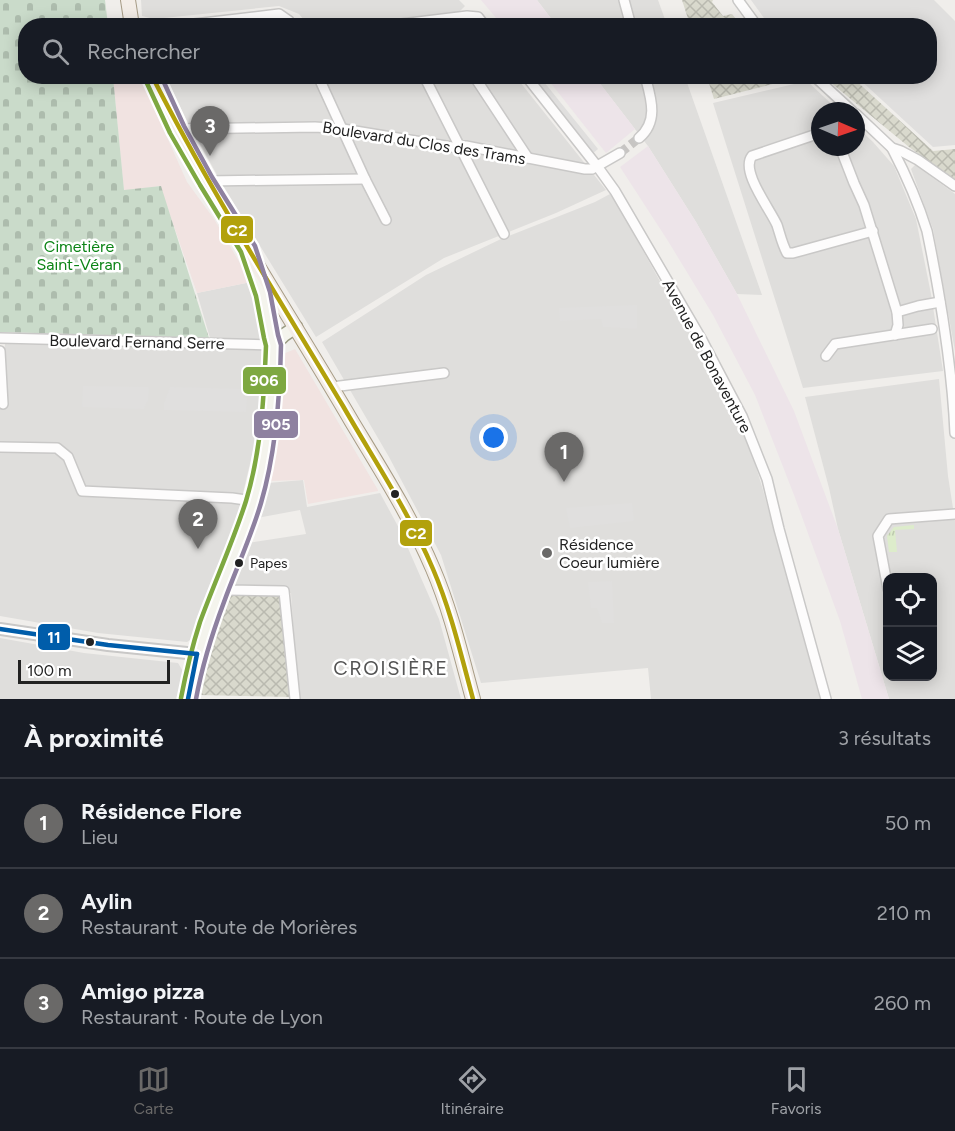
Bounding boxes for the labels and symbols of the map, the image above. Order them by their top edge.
north arrow [811,102,865,156]
pin: 3 [190,106,230,156]
street label: Boulevard du Clos des Trams [321,118,527,168]
line badge: C2 [220,215,254,244]
text: C2 [227,221,247,240]
park label: Cimetière Saint-Véran [36,237,122,274]
street label: Avenue de Bonaventure [658,276,756,436]
street label: Boulevard Fernand Serre [49,331,225,353]
line badge: 906 [242,366,287,395]
text: 906 [250,371,278,390]
line badge: 905 [253,410,299,439]
text: 905 [262,415,290,434]
your location [479,423,508,452]
pin: 1 [544,432,584,482]
unlabelled marker [389,488,401,500]
pin: 2 [178,500,218,549]
line badge: C2 [399,519,433,547]
text: C2 [406,524,426,543]
place label: Résidence Coeur lumière [559,535,660,572]
marker: Résidence Coeur lumière [540,546,554,560]
place label: Papes [250,555,288,572]
marker: Papes [233,557,245,569]
line badge: 11 [37,623,71,651]
text: 11 [47,628,61,647]
unlabelled marker [84,636,96,648]
district label: CROISIÈRE [333,656,449,680]
scale bar [18,657,170,684]

